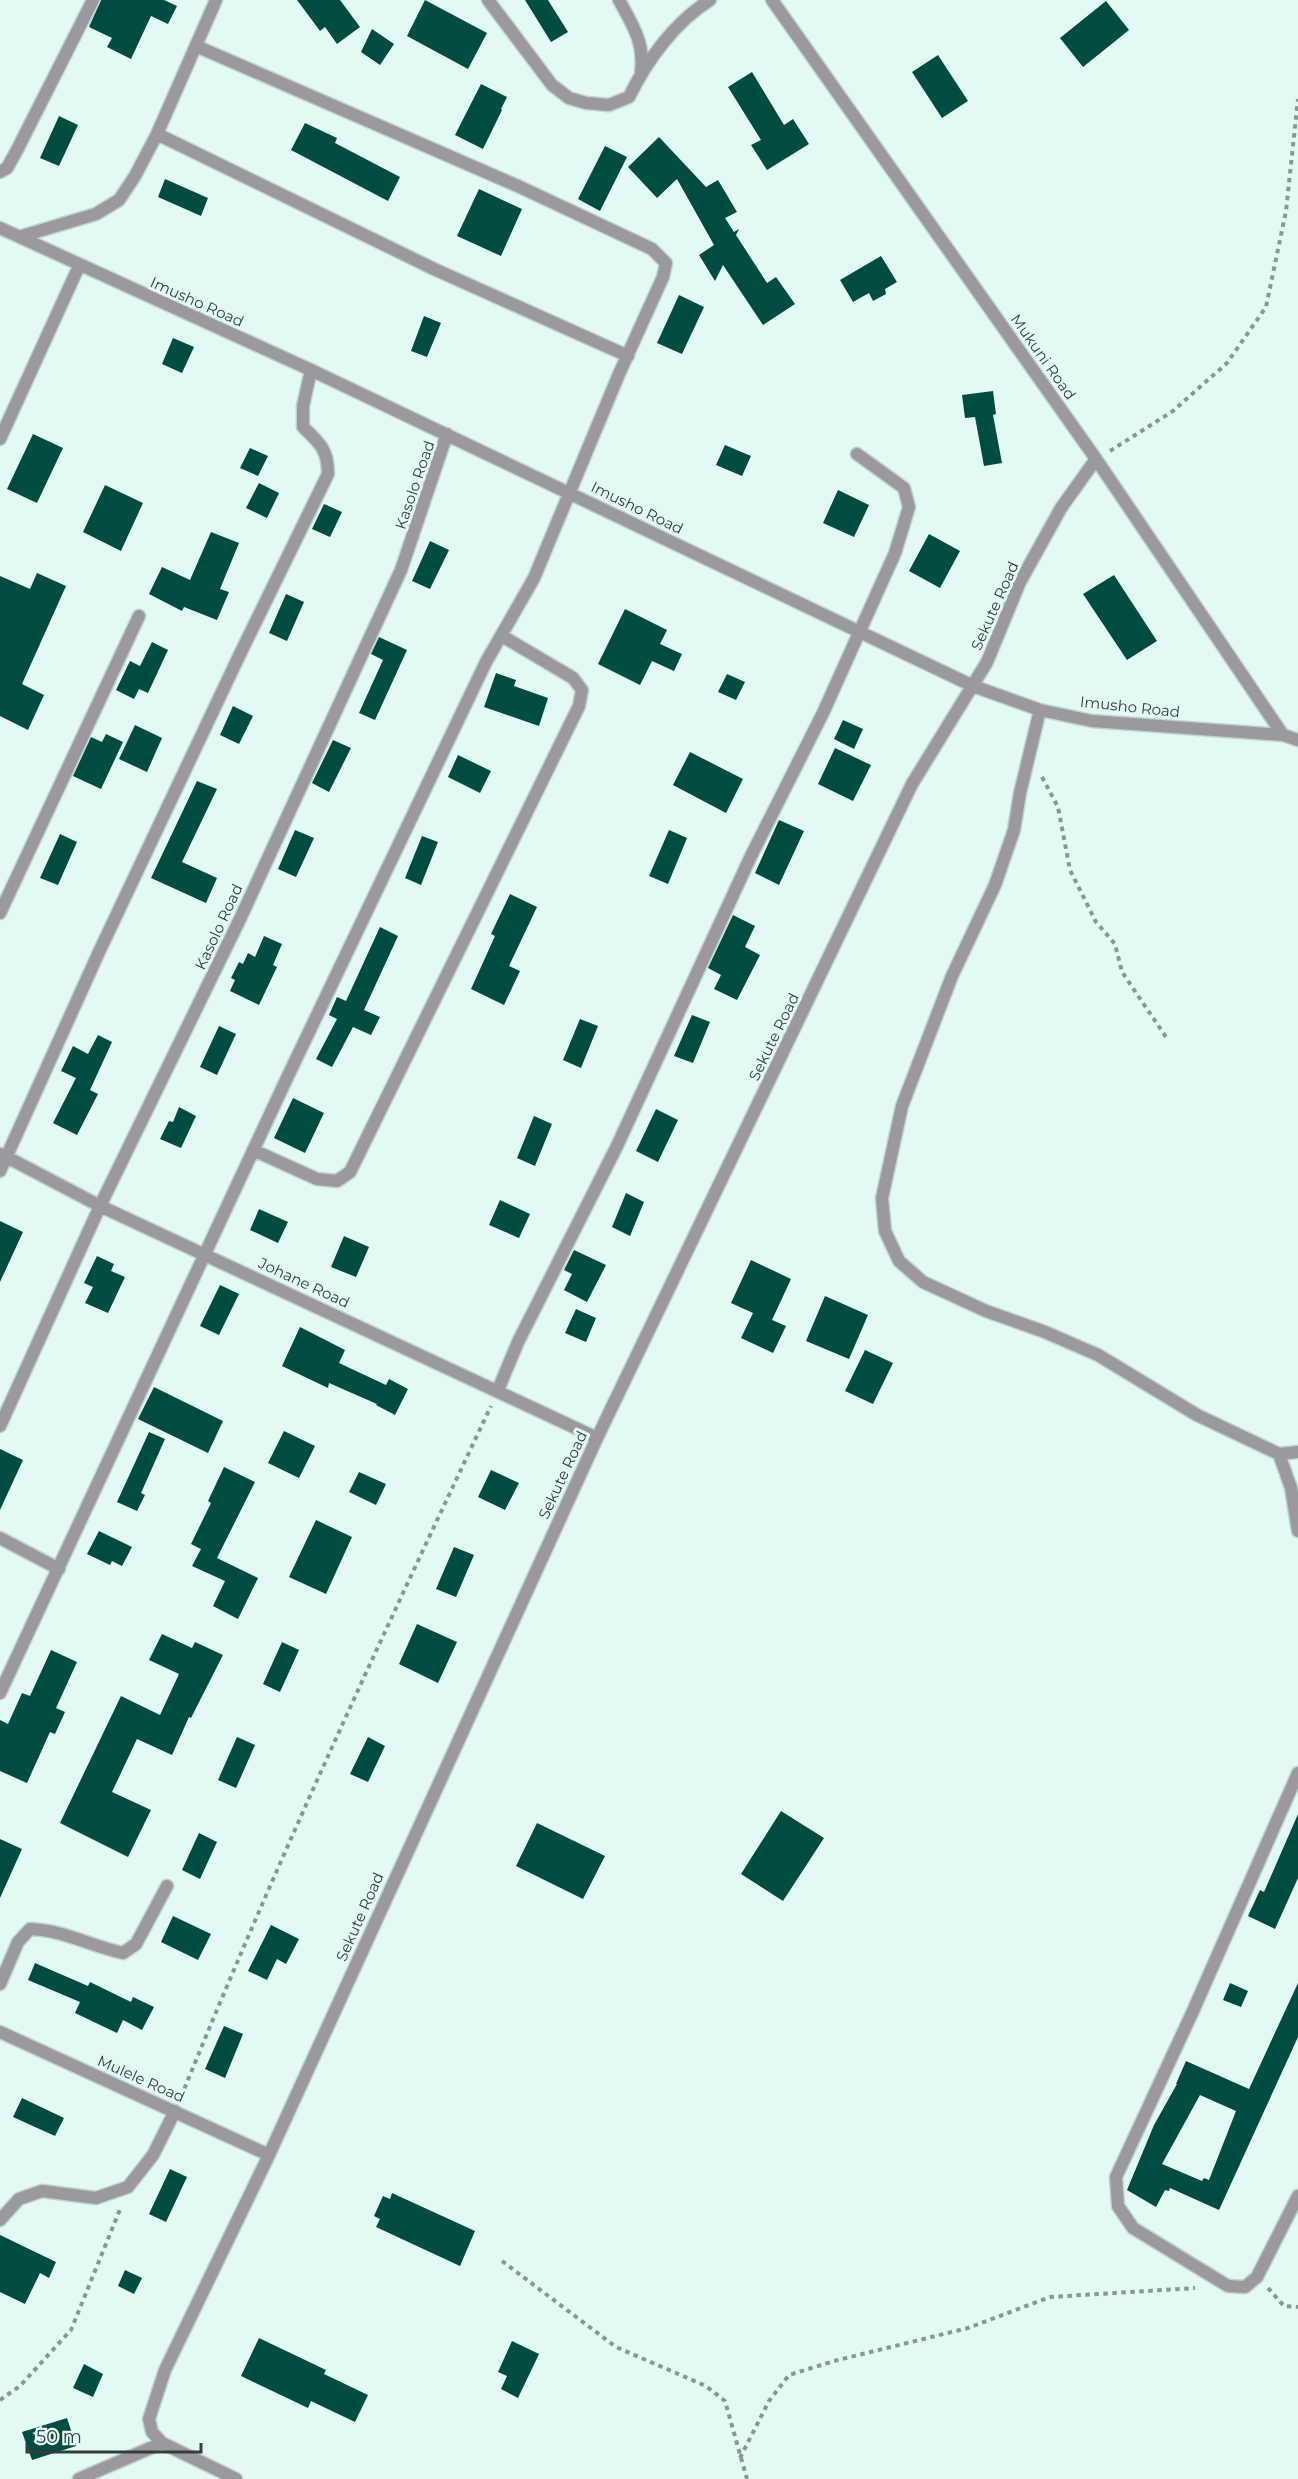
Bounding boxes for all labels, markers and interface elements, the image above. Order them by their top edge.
street label: Imusho Road [147,272,247,331]
street label: Mukuni Road [1007,310,1080,403]
street label: Kasolo Road [390,438,439,532]
street label: Imusho Road [588,477,687,538]
street label: Sekute Road [967,558,1023,653]
street label: Imusho Road [1079,692,1181,721]
street label: Kasolo Road [190,881,247,973]
street label: Sekute Road [744,990,803,1084]
street label: Johane Road [255,1253,353,1312]
street label: Sekute Road [534,1428,591,1522]
street label: Sekute Road [332,1869,388,1964]
street label: Mulele Road [95,2051,188,2106]
scale bar [27,2416,201,2454]
text: 50 m [36,2426,82,2448]

